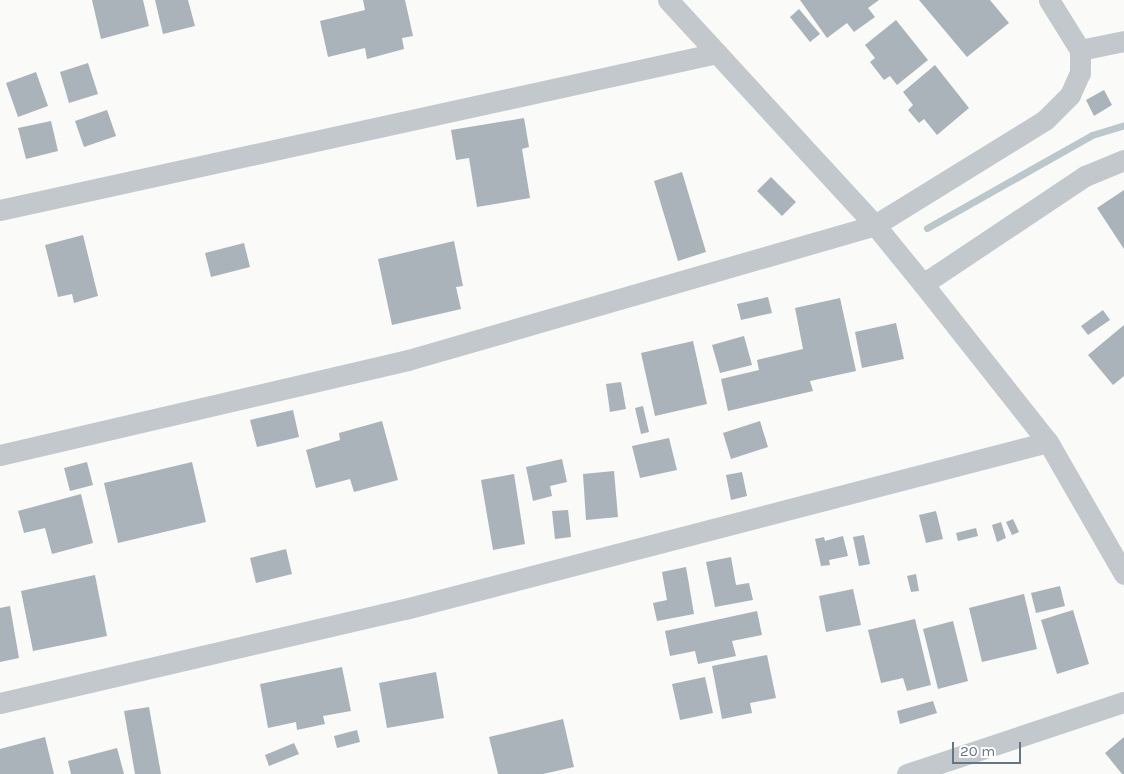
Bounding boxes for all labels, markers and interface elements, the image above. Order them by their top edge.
scale bar [954,732,1023,764]
text: 20 m [960,742,995,760]

